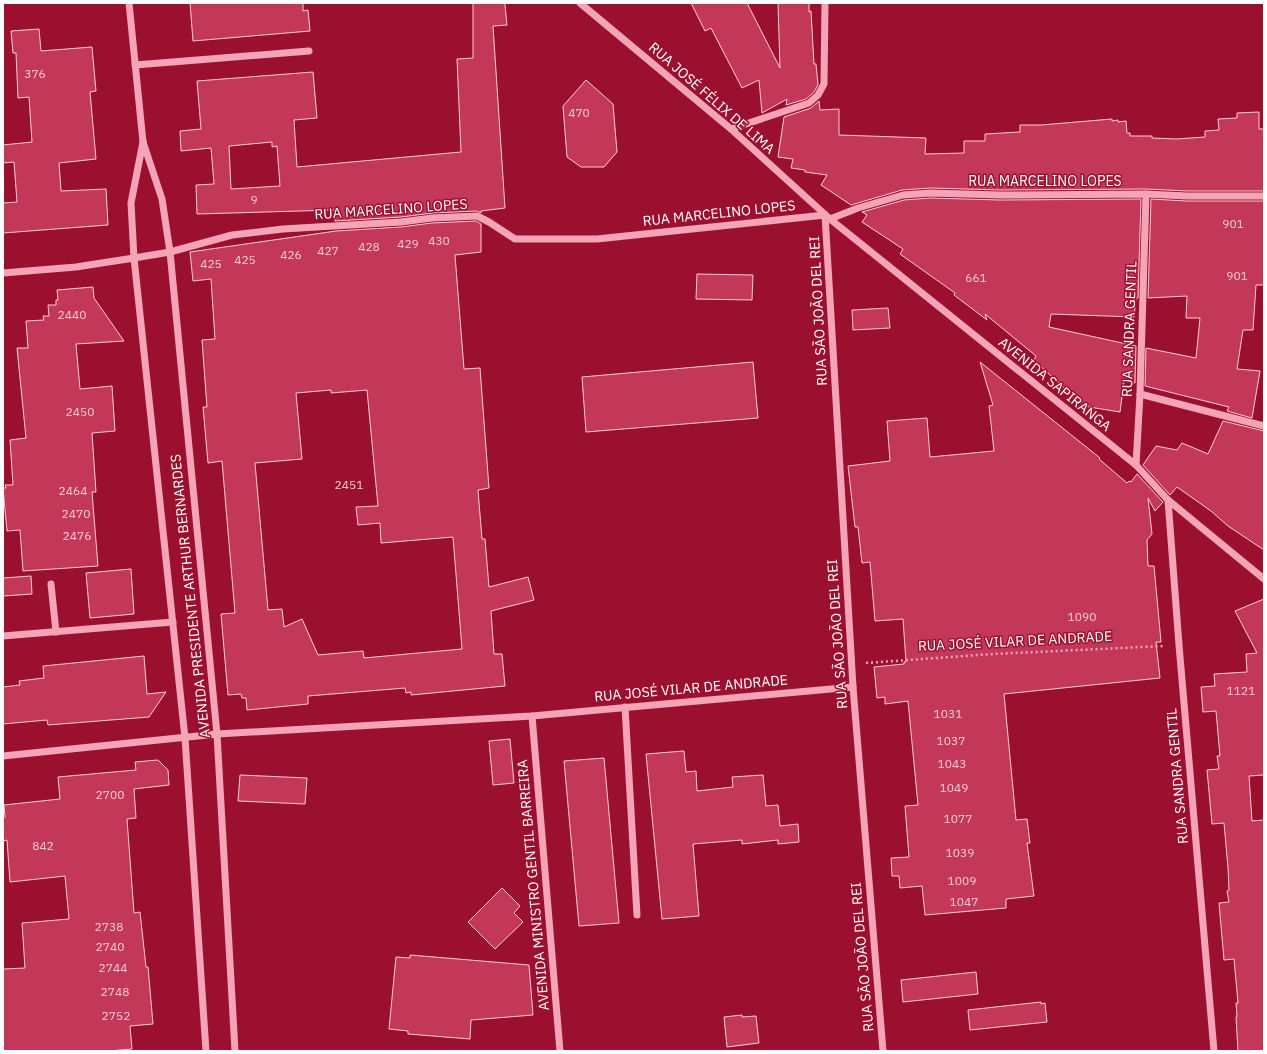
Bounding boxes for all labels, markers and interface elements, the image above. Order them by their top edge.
street label: RUA JOSÉ FÉLIX DE LIMA [645,38,779,158]
house number: 376 [24,66,46,81]
house number: 470 [568,105,590,120]
street label: RUA MARCELINO LOPES [968,172,1122,190]
house number: 9 [250,192,258,207]
street label: RUA MARCELINO LOPES [314,195,468,223]
street label: RUA MARCELINO LOPES [642,196,796,230]
house number: 901 [1222,216,1244,231]
house number: 430 [428,233,450,248]
house number: 429 [397,236,419,251]
street label: RUA SÃO JOÃO DEL REI [805,236,831,386]
house number: 428 [358,239,380,254]
house number: 427 [317,243,339,258]
house number: 426 [280,247,302,262]
house number: 425 [234,252,256,267]
house number: 425 [200,256,222,271]
street label: RUA SANDRA GENTIL [1118,261,1140,397]
house number: 901 [1226,268,1248,283]
house number: 661 [965,270,987,285]
house number: 2440 [58,307,86,322]
street label: AVENIDA SAPIRANGA [995,333,1115,435]
house number: 2450 [66,404,94,419]
street label: AVENIDA PRESIDENTE ARTHUR BERNARDES [166,453,214,739]
house number: 2451 [335,477,363,492]
house number: 2464 [59,483,87,498]
house number: 2470 [62,506,90,521]
house number: 2476 [63,528,91,543]
street label: RUA SÃO JOÃO DEL REI [823,559,851,709]
house number: 1090 [1068,609,1096,624]
street label: RUA JOSÉ VILAR DE ANDRADE [917,626,1112,655]
street label: RUA JOSÉ VILAR DE ANDRADE [593,670,789,705]
house number: 1121 [1227,683,1255,698]
house number: 1031 [934,706,962,721]
street label: RUA SANDRA GENTIL [1162,707,1192,845]
house number: 1037 [937,733,965,748]
house number: 1043 [938,756,966,771]
street label: AVENIDA MINISTRO GENTIL BARREIRA [513,759,553,1011]
house number: 1049 [940,780,968,795]
house number: 2700 [96,787,124,802]
house number: 1077 [944,811,972,826]
house number: 842 [32,838,54,853]
house number: 1039 [946,845,974,860]
house number: 1009 [948,873,976,888]
street label: RUA SÃO JOÃO DEL REI [847,882,877,1032]
house number: 1047 [950,894,978,909]
house number: 2738 [95,919,123,934]
house number: 2740 [96,939,124,954]
house number: 2744 [99,960,127,975]
house number: 2748 [101,984,129,999]
house number: 2752 [102,1008,130,1023]

